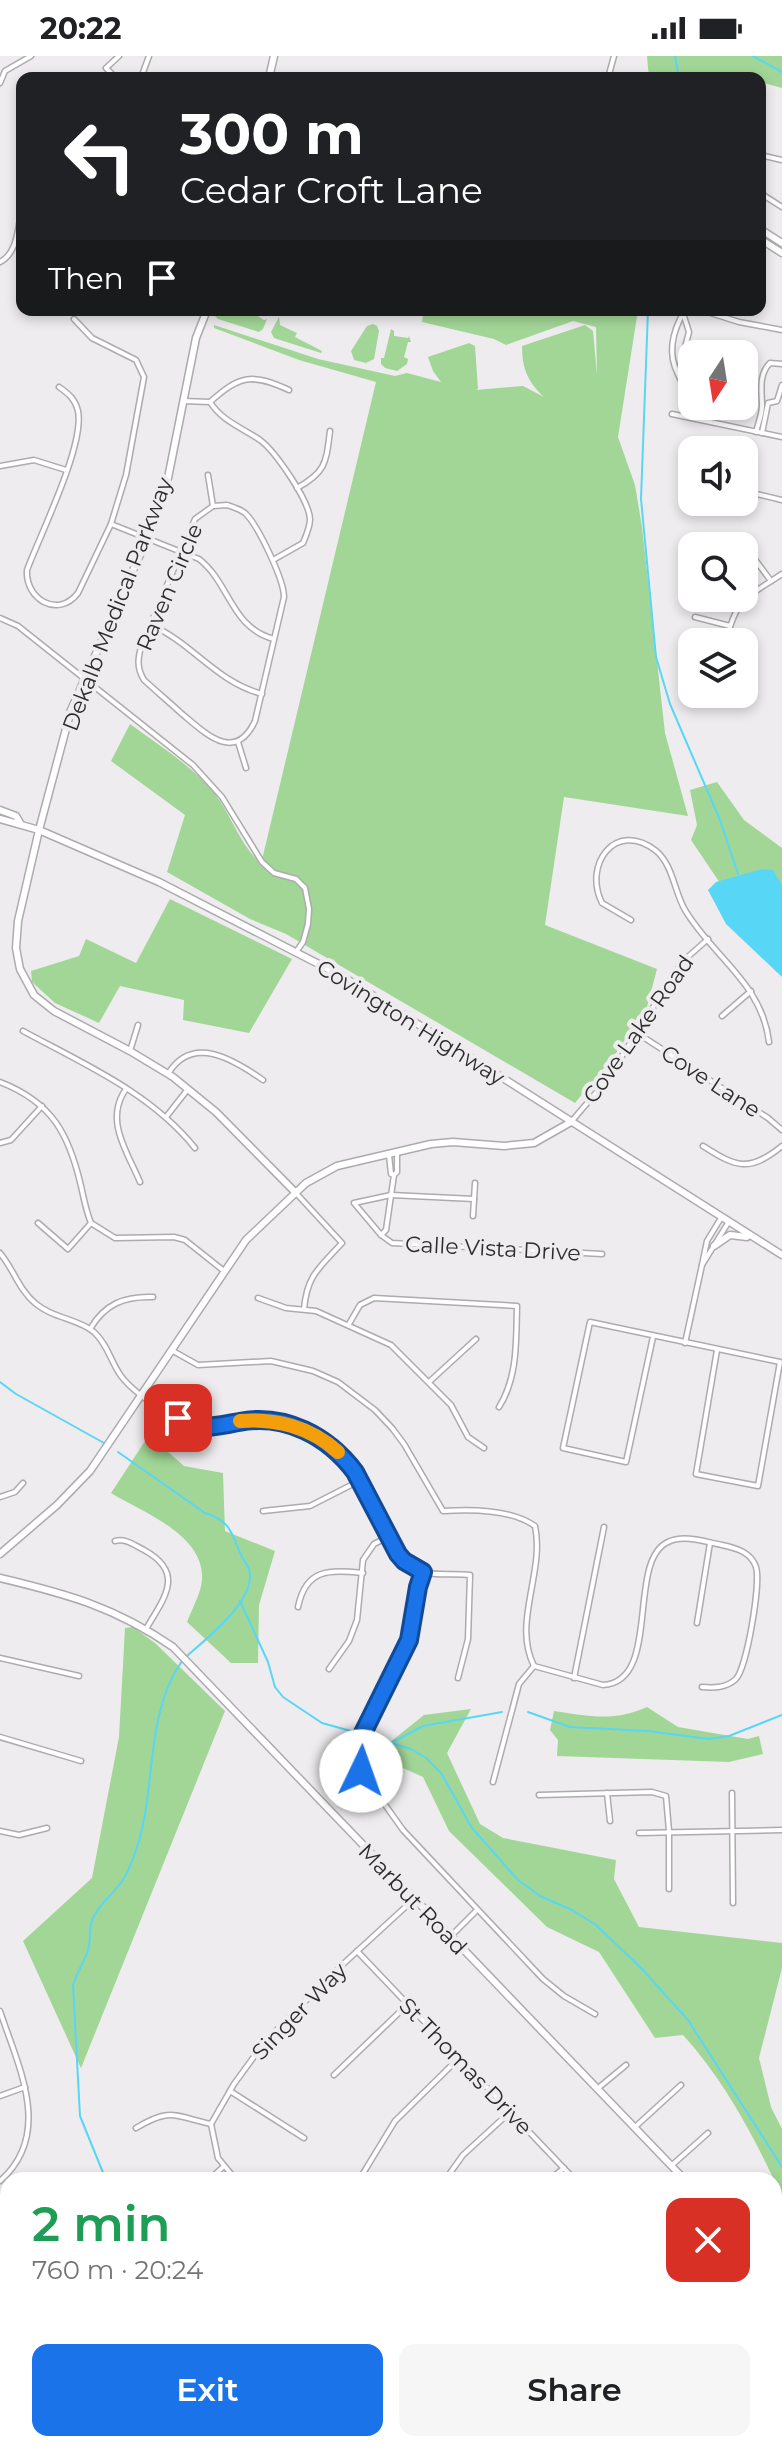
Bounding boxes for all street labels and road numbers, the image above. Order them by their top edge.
street label: Dekalb Medical Parkway [57,474,178,735]
street label: Raven Circle [131,520,208,655]
street label: Cove Lake Road [577,950,699,1108]
street label: Covington Highway [312,954,510,1091]
street label: Cove Lane [656,1039,766,1124]
street label: Calle Vista Drive [404,1230,581,1267]
street label: Marbut Road [353,1838,473,1961]
street label: Singer Way [246,1957,353,2066]
street label: St Thomas Drive [393,1992,538,2140]

